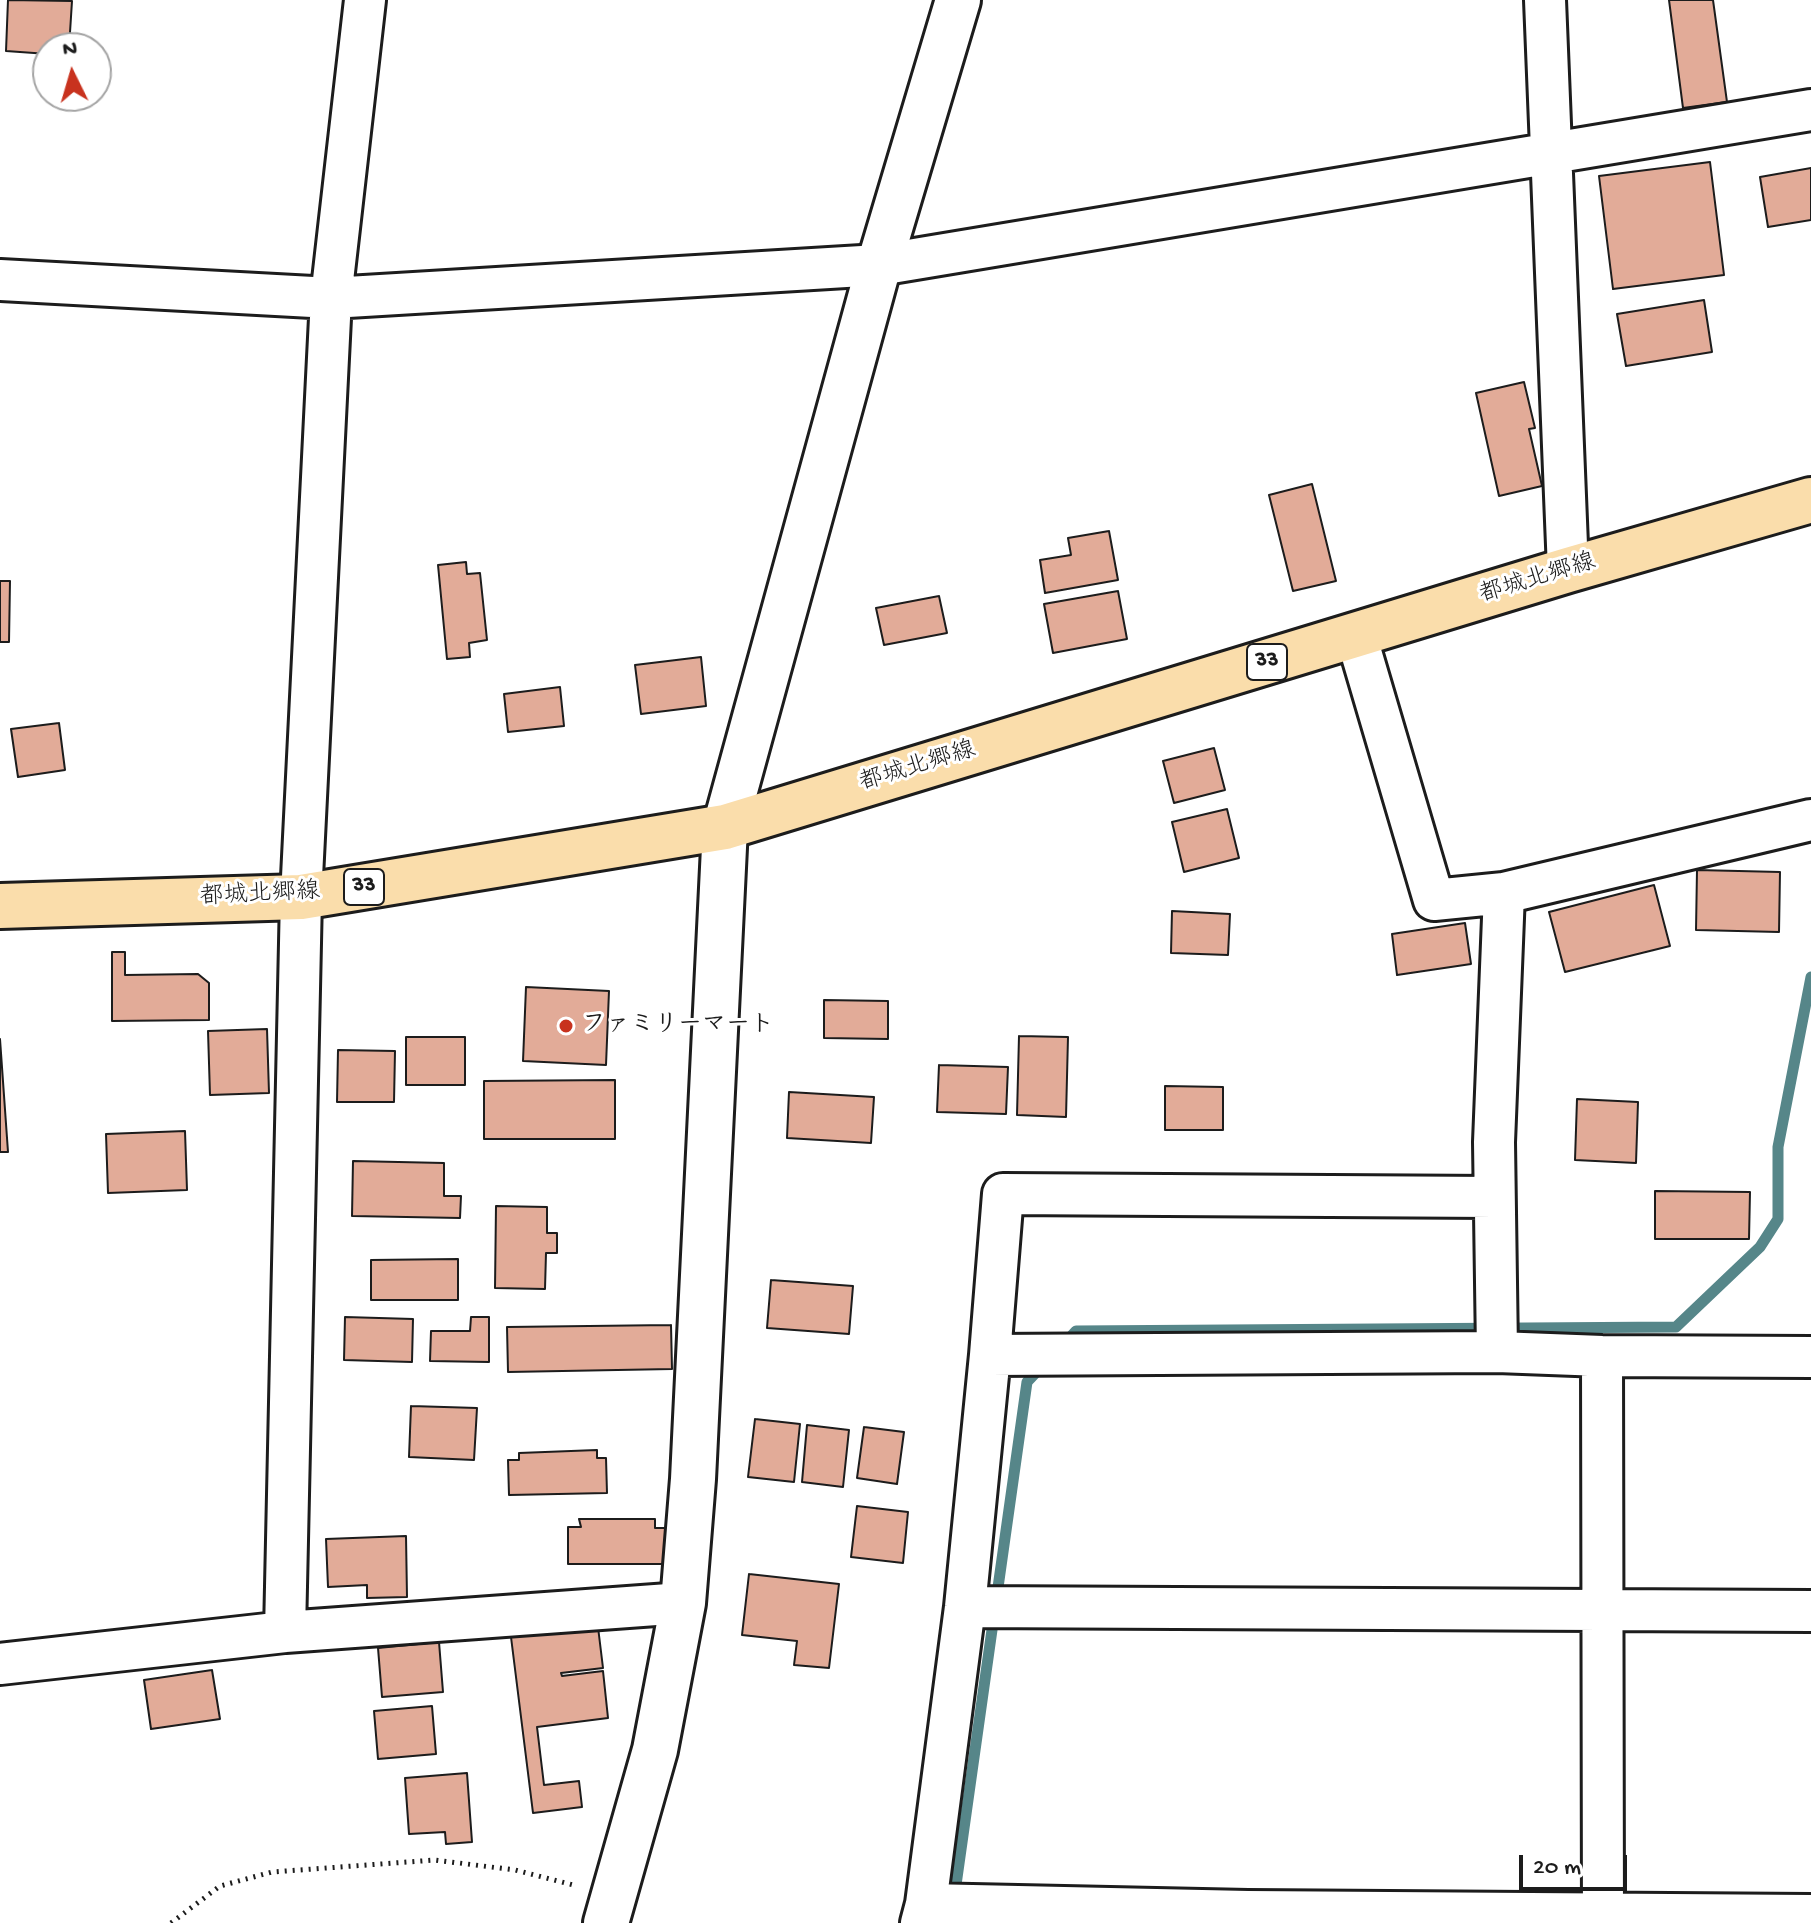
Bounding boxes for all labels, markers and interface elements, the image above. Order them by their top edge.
north arrow [32,32,112,112]
text: N [62,37,78,64]
street label: 都城北郷線 [1476,549,1600,611]
road number: 33 [1247,644,1287,680]
street label: 都城北郷線 [856,737,980,799]
road number: 33 [344,869,384,905]
street label: 都城北郷線 [199,878,321,914]
place label: ファミリーマート [582,1012,774,1040]
marker: ファミリーマート [557,1017,575,1035]
scale bar [1523,1839,1631,1889]
text: 20 m [1533,1854,1581,1883]

